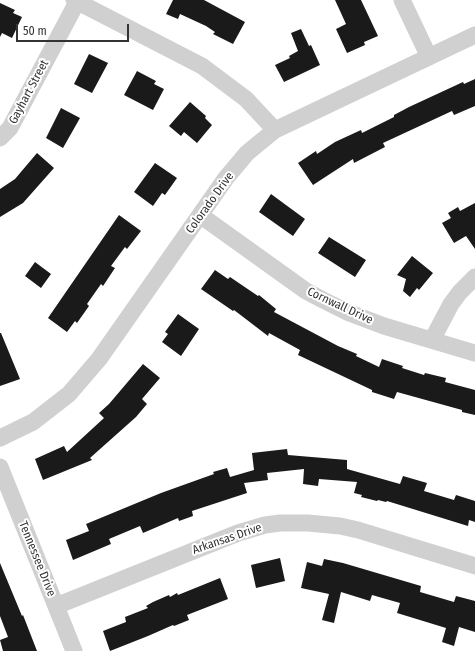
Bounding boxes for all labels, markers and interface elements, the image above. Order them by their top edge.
scale bar [18,16,131,42]
text: 50 m [23,24,47,38]
street label: Gayhart Street [6,57,52,127]
street label: Colorado Drive [183,170,237,236]
street label: Cornwall Drive [305,285,375,327]
street label: Tennessee Drive [15,519,59,599]
street label: Arkansas Drive [190,520,264,558]

